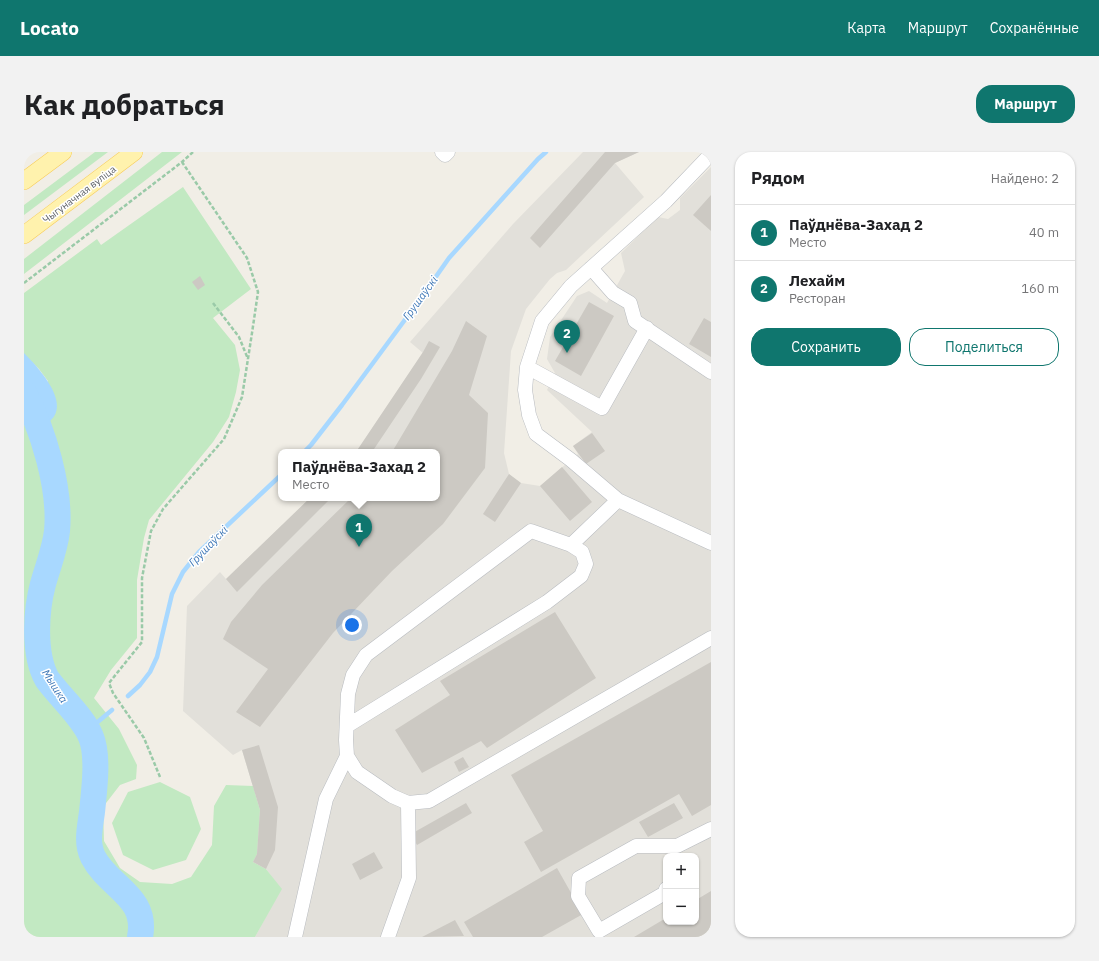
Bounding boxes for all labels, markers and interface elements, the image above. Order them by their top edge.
text: Locato [20,16,79,40]
text: Карта [847,19,886,37]
text: Маршрут [908,19,968,37]
text: Сохранённые [990,19,1079,37]
button: Маршрут [976,85,1075,123]
text: Как добраться [24,86,225,123]
street label: Чыгуначная вуліца [40,162,119,226]
text: Рядом [751,167,805,189]
text: Найдено: 2 [991,170,1059,187]
text: Паўднёва-Захад 2 [789,215,923,234]
text: 1 [760,224,768,241]
text: 40 m [1029,224,1059,241]
text: Место [789,234,827,251]
text: Лехайм [789,271,845,290]
water label: Грушаўскі [399,273,441,323]
text: 2 [760,280,768,297]
text: 160 m [1021,280,1059,297]
text: Ресторан [789,290,846,307]
pin: 2 [554,320,580,353]
button: Сохранить [751,328,901,366]
button: Поделиться [909,328,1059,366]
popup [278,449,440,501]
text: Паўднёва-Захад 2 [292,457,426,476]
text: Место [292,476,330,493]
pin: 1 [346,514,372,547]
water label: Грушаўскі [185,523,231,569]
your location [342,615,362,635]
water label: Мышка [39,666,71,706]
map controls [663,853,699,925]
button: + [663,853,699,889]
button: − [663,889,699,925]

